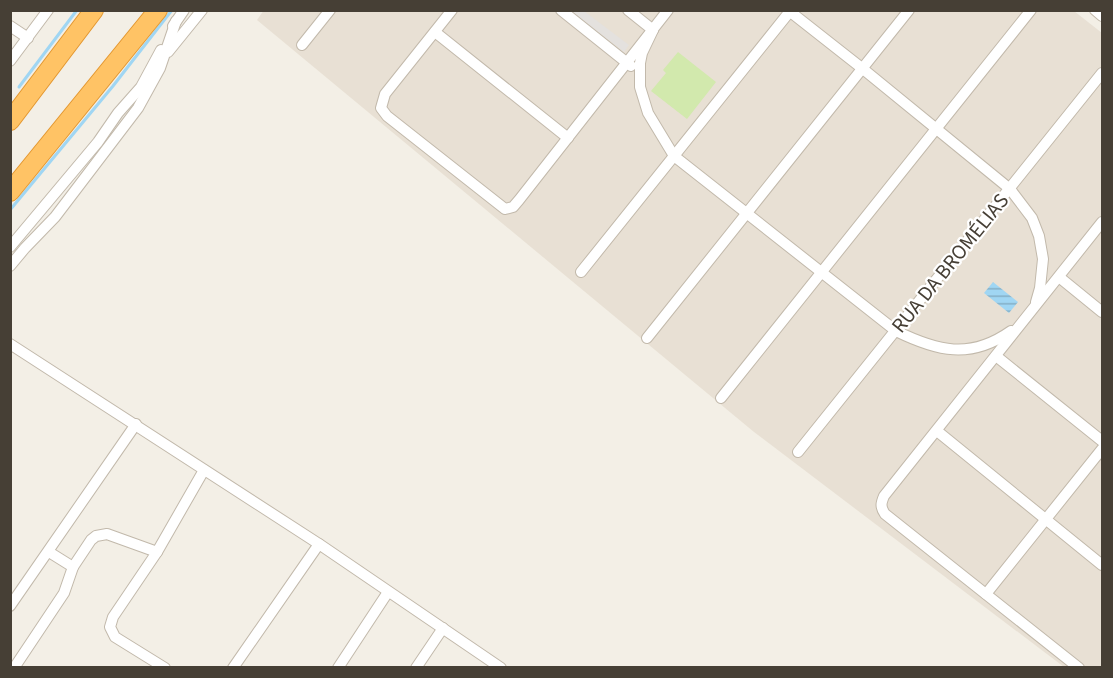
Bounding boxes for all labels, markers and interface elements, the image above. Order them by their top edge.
street label: RUA DA BROMÉLIAS [884,187,1016,339]

